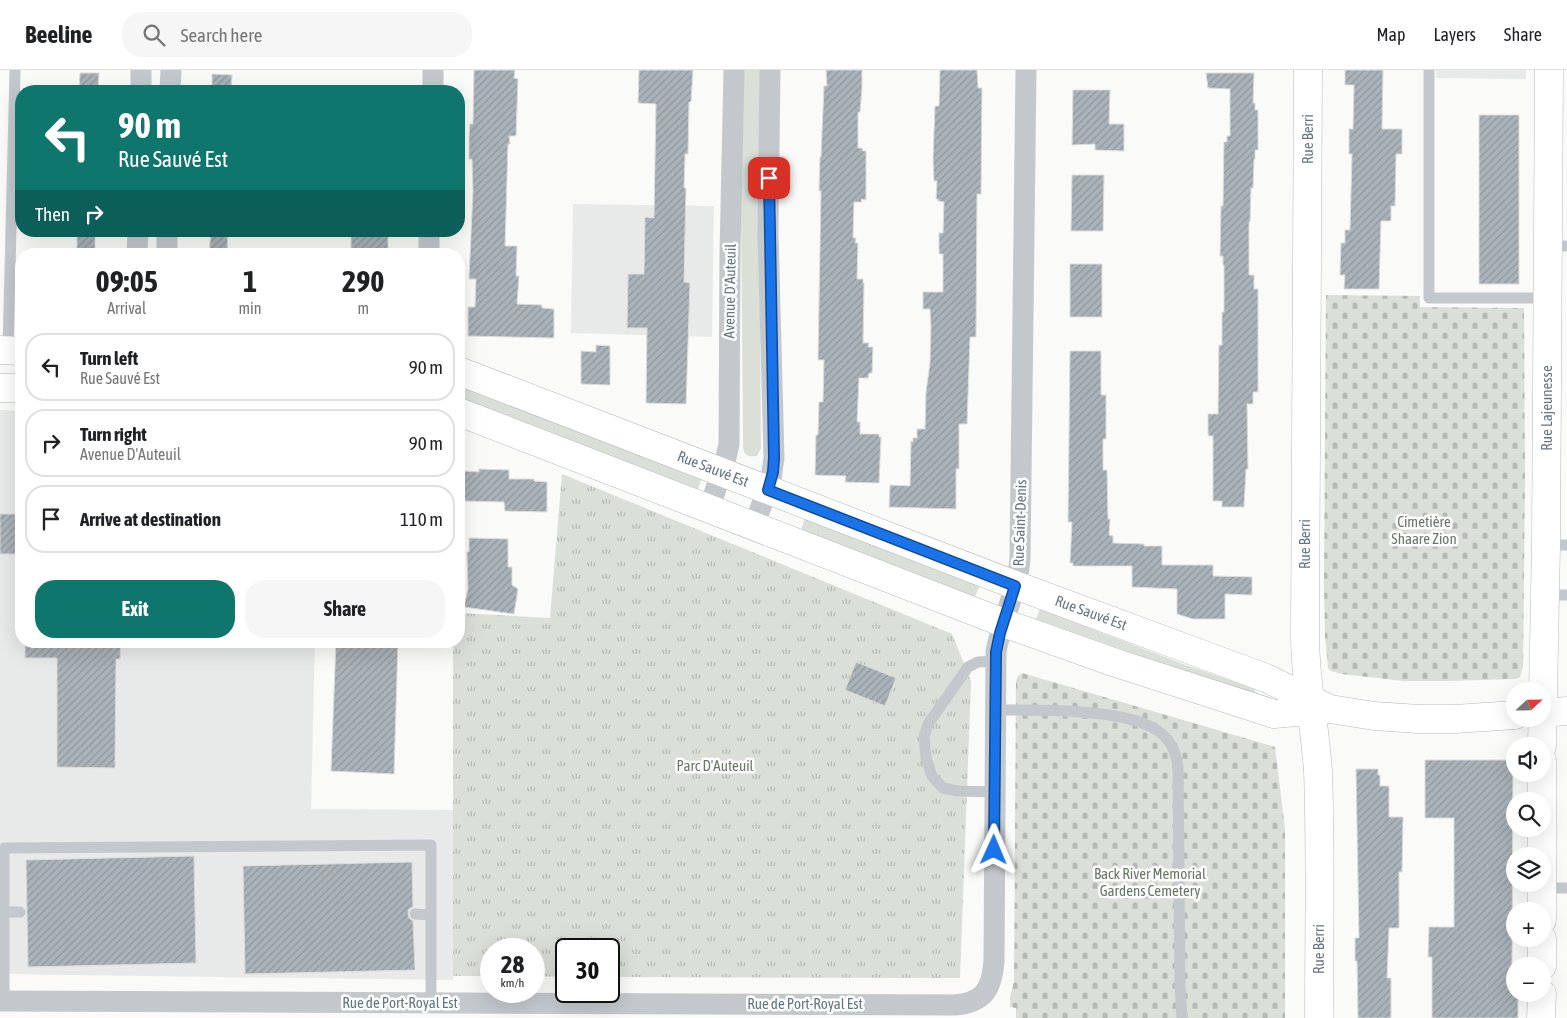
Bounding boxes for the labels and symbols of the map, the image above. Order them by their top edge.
street label: Rue Berri [1299,114,1316,164]
pin [748,157,790,199]
street label: Avenue D'Auteuil [720,243,739,338]
street label: Rue Lajeunesse [1538,365,1555,451]
street label: Rue Sauvé Est [675,447,751,490]
street label: Rue Saint-Denis [1009,479,1030,567]
park label: Cimetière Shaare Zion [1391,513,1457,547]
street label: Rue Berri [1296,519,1313,569]
street label: Rue Sauvé Est [1053,592,1129,633]
north arrow [1506,682,1551,728]
park label: Parc D'Auteuil [676,757,754,774]
position arrow [967,823,1019,875]
park label: Back River Memorial Gardens Cemetery [1094,865,1206,899]
street label: Rue Berri [1310,924,1327,974]
speed limit sign: 30 [555,938,620,1003]
street label: Rue de Port-Royal Est [342,994,458,1011]
street label: Rue de Port-Royal Est [747,995,863,1012]

